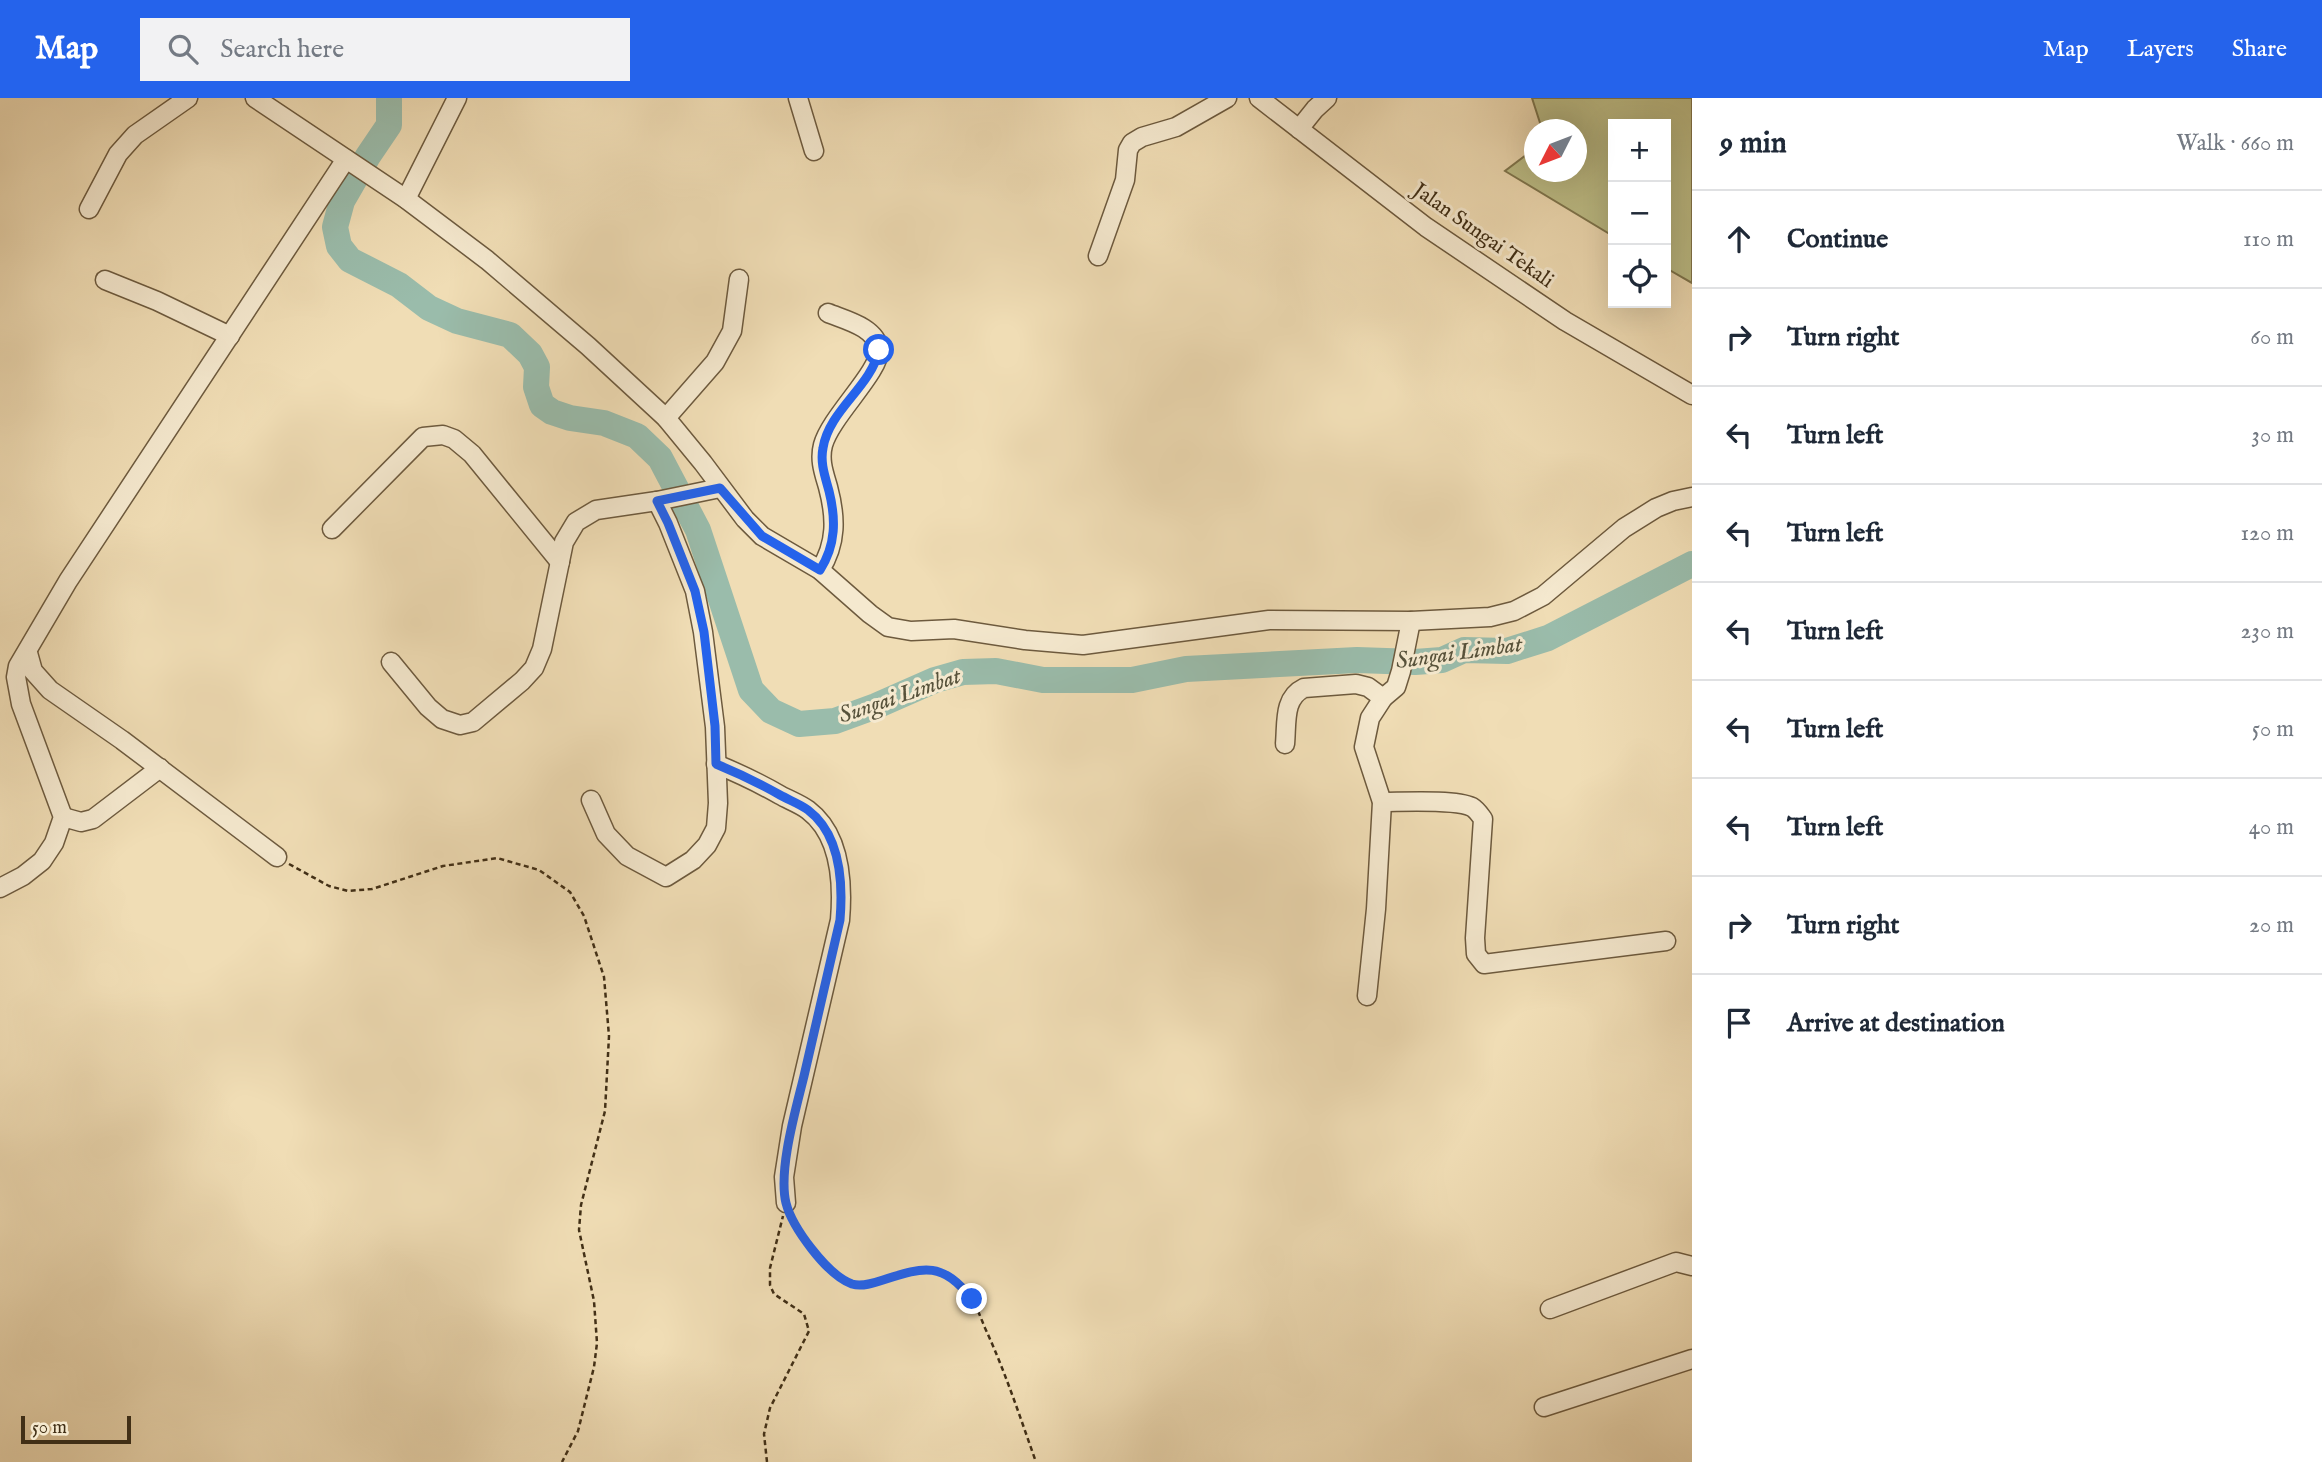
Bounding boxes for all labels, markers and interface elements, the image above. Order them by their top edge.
search box [140,18,630,81]
text: Map [35,28,98,70]
icon: search [164,30,202,68]
text: Search here [220,33,344,66]
text: Map [2043,34,2089,65]
text: Layers [2127,34,2194,65]
text: Share [2232,34,2287,65]
north arrow [1524,119,1587,182]
map controls [1608,119,1671,308]
button: + [1608,119,1671,182]
text: 9 min [1720,125,1787,163]
text: Walk · 660 m [2176,129,2294,158]
street label: Jalan Sungai Tekali [1406,176,1559,295]
button: − [1608,182,1671,245]
icon: ahead [1720,220,1758,258]
text: Continue [1787,223,1888,256]
text: 110 m [2243,225,2294,254]
button: locate [1608,245,1671,308]
icon: right [1720,318,1758,356]
text: Turn right [1787,321,1900,354]
text: 60 m [2250,323,2294,352]
route start [863,334,894,365]
icon: left [1720,416,1758,454]
text: Turn left [1787,419,1884,452]
text: 30 m [2251,421,2294,450]
icon: left [1720,514,1758,552]
text: Turn left [1787,517,1884,550]
text: 120 m [2241,519,2294,548]
icon: left [1720,612,1758,650]
text: Turn left [1787,615,1884,648]
text: 230 m [2241,617,2294,646]
water label: Sungai Limbat [1394,630,1526,677]
water label: Sungai Limbat [835,661,967,731]
icon: left [1720,710,1758,748]
text: Turn left [1787,713,1884,746]
text: 50 m [2252,715,2294,744]
icon: left [1720,808,1758,846]
text: Turn left [1787,811,1884,844]
text: 40 m [2249,813,2294,842]
icon: right [1720,906,1758,944]
text: Turn right [1787,909,1900,942]
text: 20 m [2249,911,2294,940]
icon: arrive [1720,1004,1758,1042]
text: Arrive at destination [1787,1007,2005,1040]
route end [956,1283,987,1314]
scale bar [21,1413,131,1445]
text: 50 m [32,1416,67,1440]

